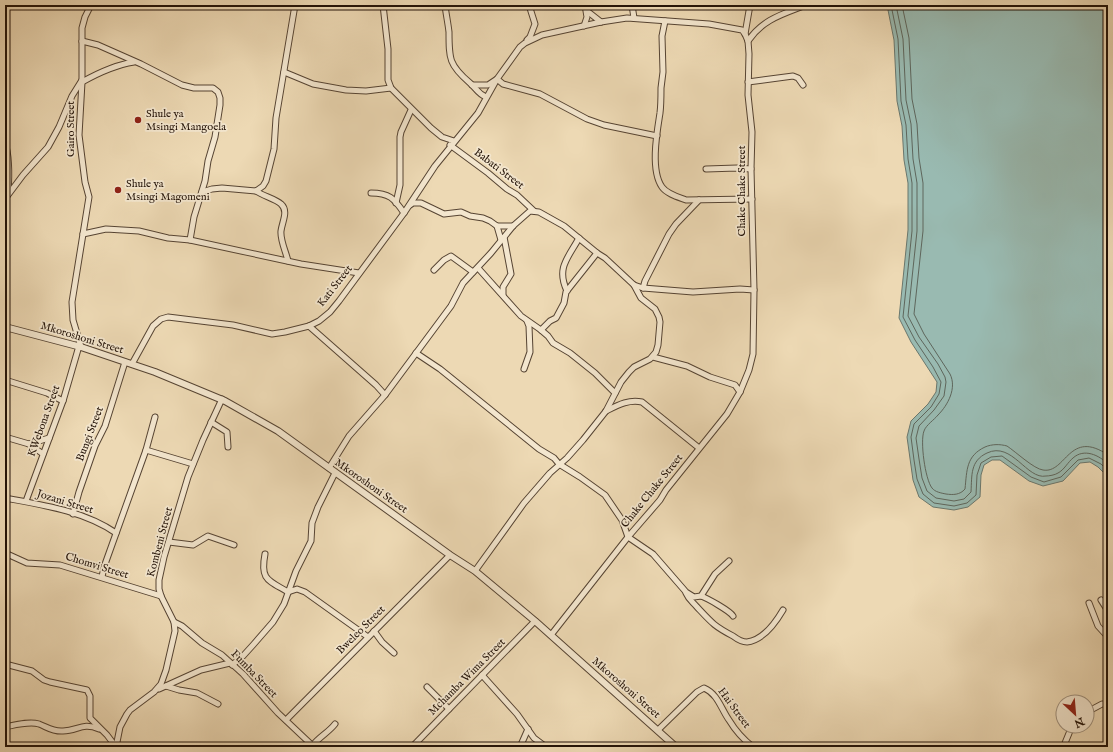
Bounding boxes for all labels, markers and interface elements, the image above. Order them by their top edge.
street label: Gairo Street [64,101,78,157]
place label: Shule ya Msingi Mangoela [146,107,226,134]
marker: Shule ya Msingi Mangoela [133,115,143,125]
street label: Chake Chake Street [735,145,749,236]
street label: Babati Street [471,146,527,193]
place label: Shule ya Msingi Magomeni [126,177,210,204]
marker: Shule ya Msingi Magomeni [113,185,123,195]
street label: Kati Street [314,262,356,310]
street label: Mkoroshoni Street [39,319,125,357]
street label: KWebona Street [25,383,63,459]
street label: Bungi Street [73,404,107,463]
street label: Chake Chake Street [618,451,686,531]
street label: Mkoroshoni Street [332,456,410,517]
street label: Jozani Street [33,486,95,517]
street label: Kombeni Street [144,505,176,578]
street label: Chomvi Street [64,550,131,582]
street label: Bweleo Street [334,603,388,657]
street label: Mchamba Wima Street [425,635,509,719]
street label: Fumba Street [228,647,281,701]
street label: Mkoroshoni Street [589,654,663,722]
street label: Hai Street [715,685,754,731]
north arrow [1055,694,1095,734]
text: N [1071,713,1087,731]

